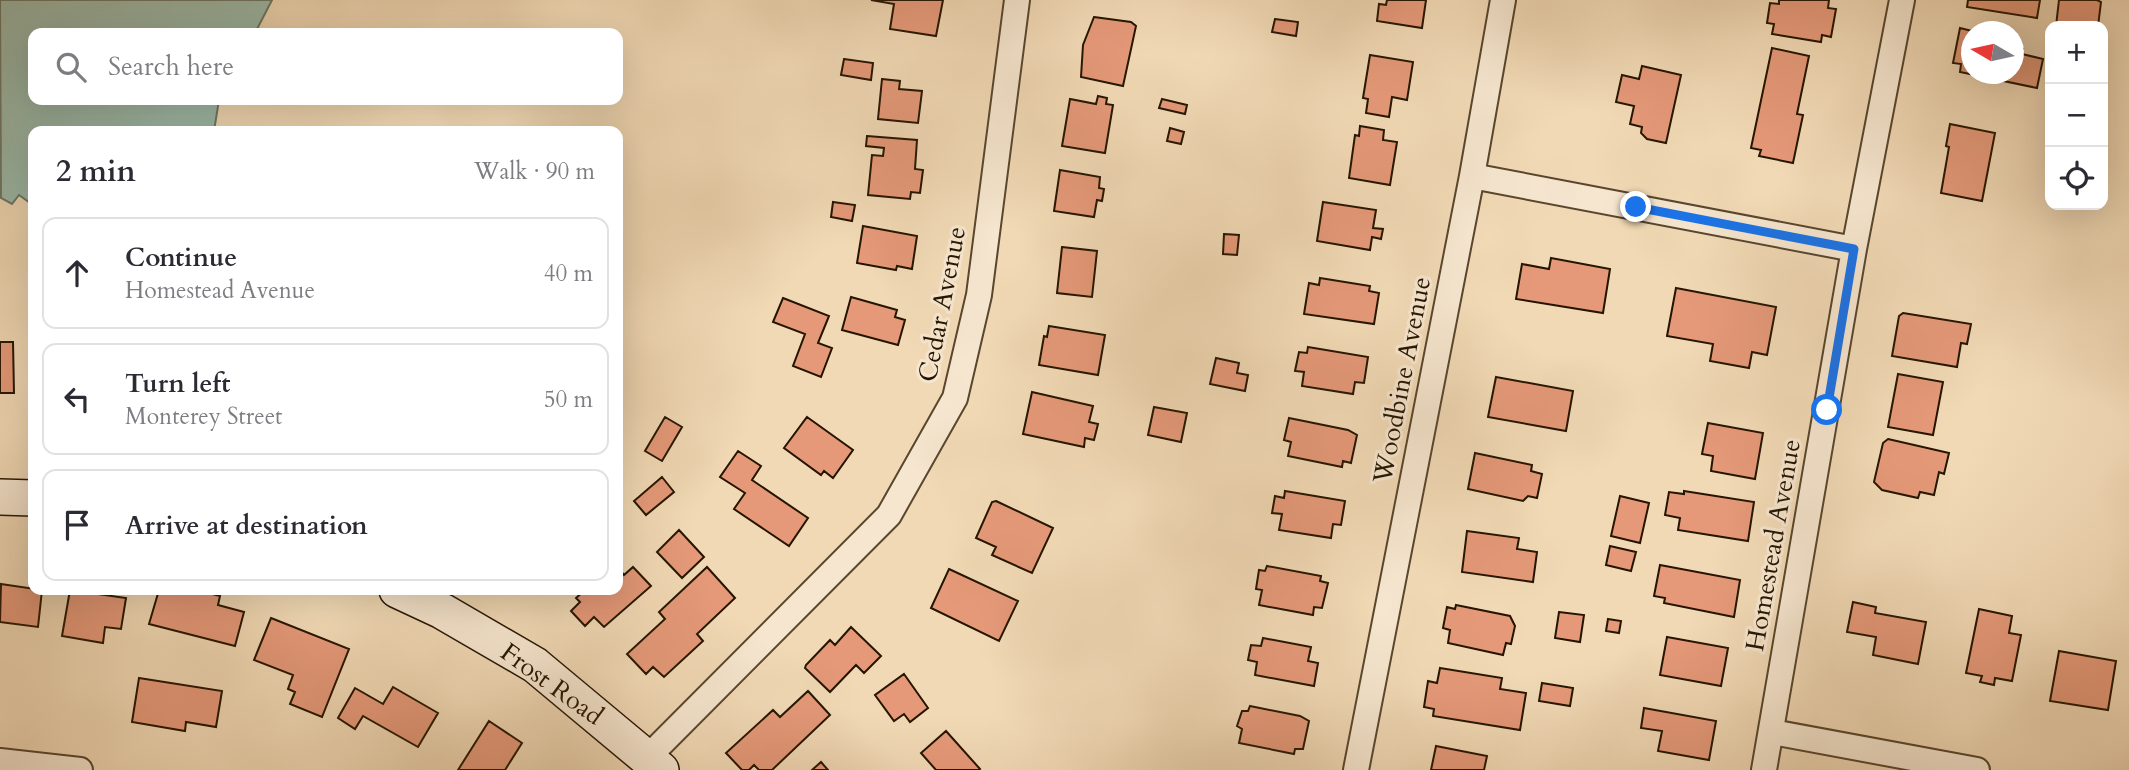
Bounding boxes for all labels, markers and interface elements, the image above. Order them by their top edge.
north arrow [1961,21,2024,84]
map controls [2045,21,2108,210]
button: + [2045,21,2108,84]
search box [28,28,623,105]
icon: search [52,48,90,86]
text: Search here [108,49,234,84]
button: − [2045,84,2108,147]
button: locate [2045,147,2108,210]
text: 2 min [56,151,136,192]
text: Walk · 90 m [474,156,595,187]
route end [1620,191,1651,222]
street label: Cedar Avenue [910,223,974,385]
text: Continue [125,240,237,275]
icon: ahead [58,254,96,292]
text: 40 m [544,258,593,289]
street label: Woodbine Avenue [1365,274,1439,487]
text: Homestead Avenue [125,275,315,306]
text: Turn left [125,366,230,401]
icon: left [58,380,96,418]
text: 50 m [544,384,593,415]
route start [1811,394,1842,425]
text: Monterey Street [125,401,282,432]
street label: Homestead Avenue [1737,436,1809,654]
icon: arrive [58,506,96,544]
text: Arrive at destination [125,508,368,543]
street label: Frost Road [493,635,611,733]

